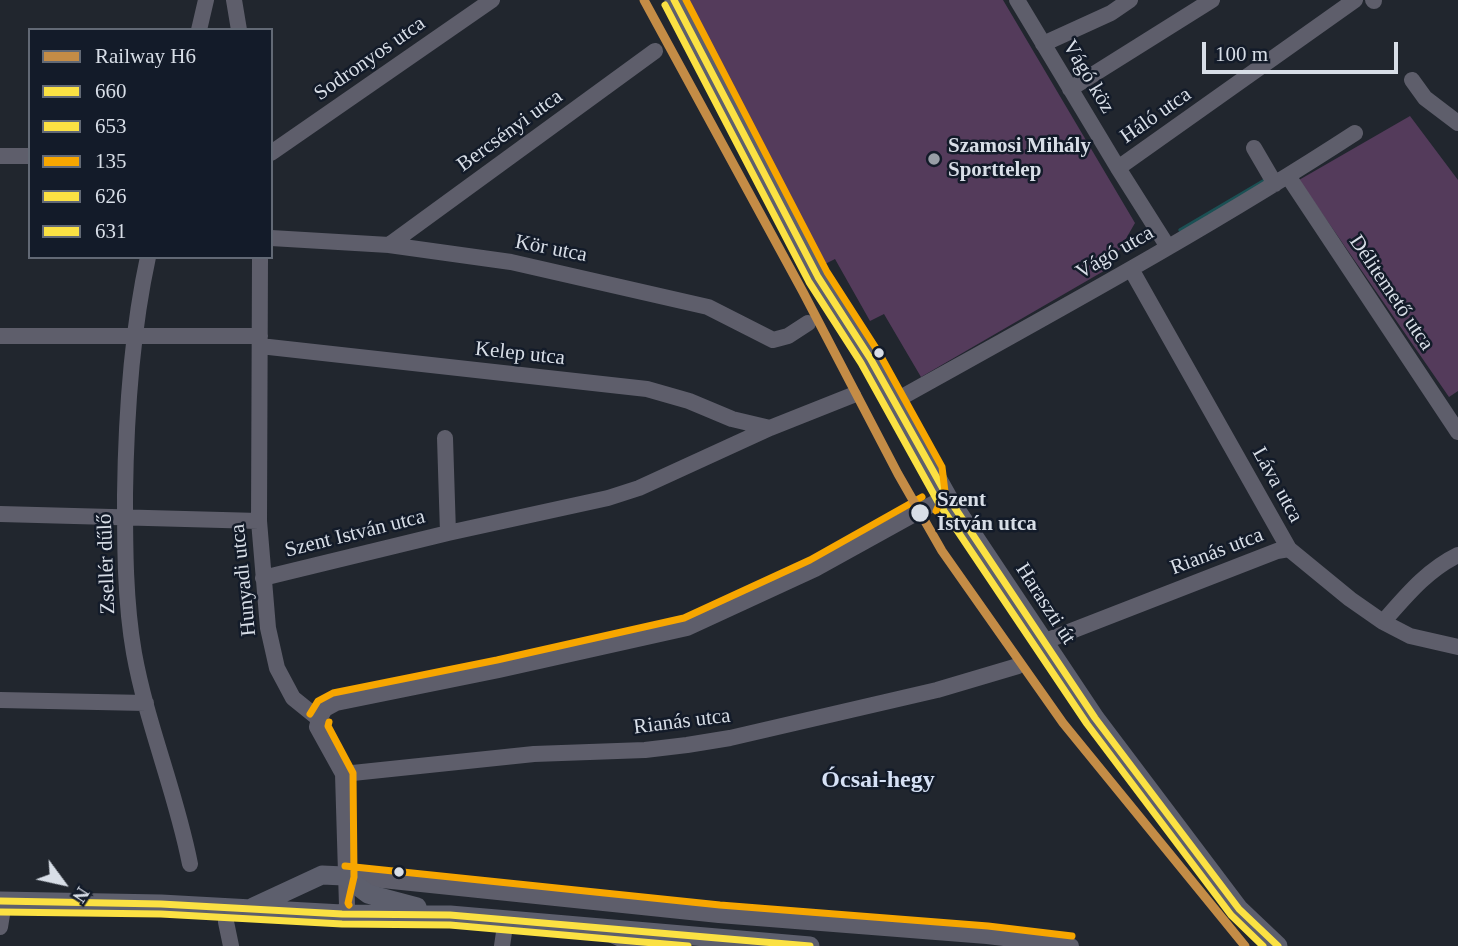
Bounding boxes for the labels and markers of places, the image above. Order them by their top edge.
place label: Szamosi Mihály Sporttelep [948,134,1091,184]
marker: Szamosi Mihály Sporttelep [926,151,942,167]
unlabelled marker [872,346,886,360]
place label: Szent István utca [937,488,1037,538]
marker: Szent István utca [909,502,931,524]
unlabelled marker [392,865,406,879]

